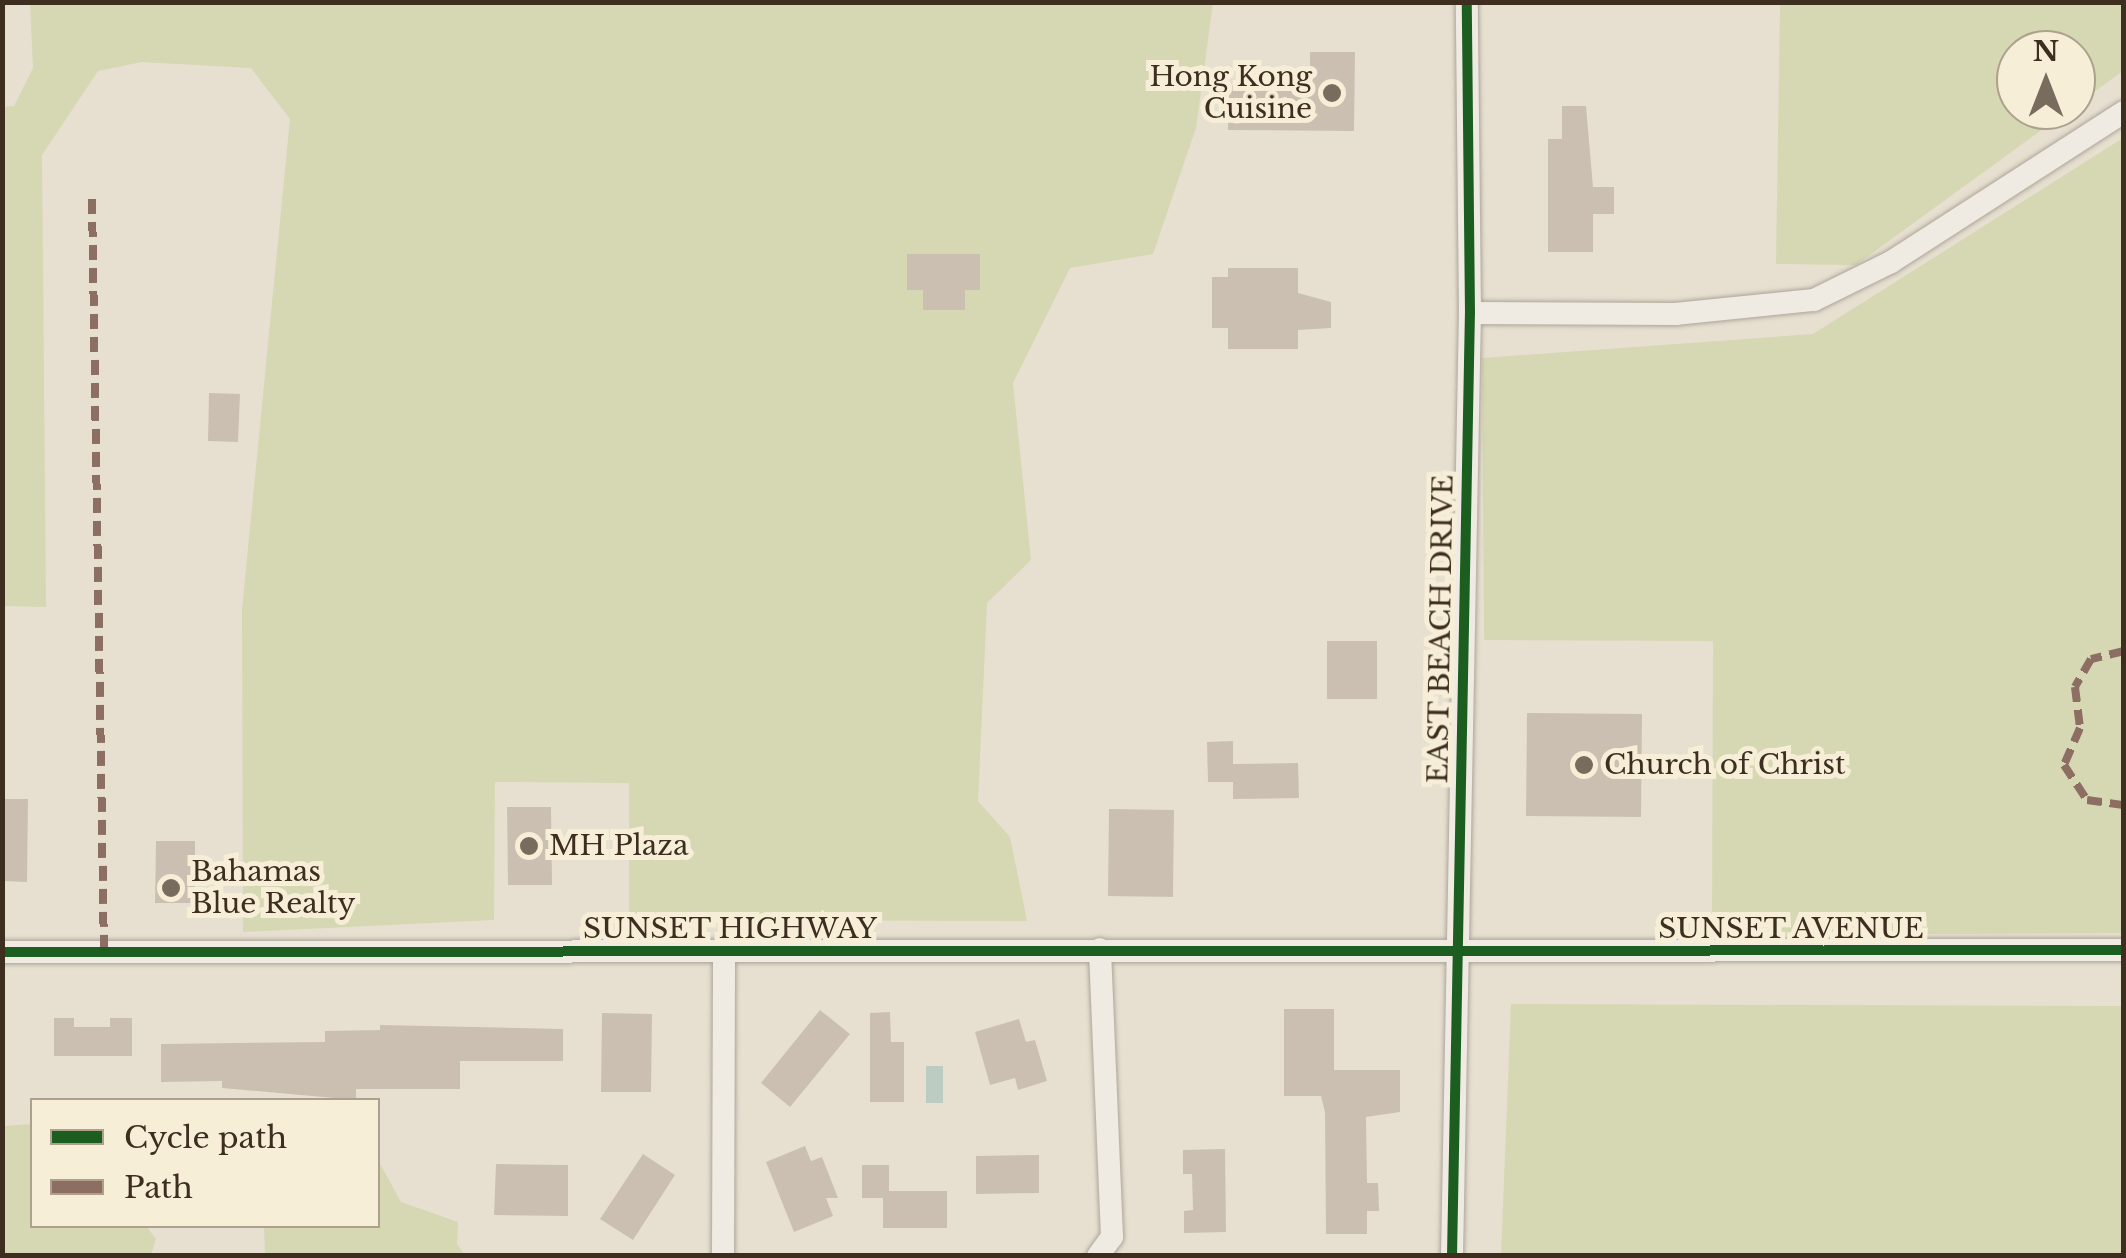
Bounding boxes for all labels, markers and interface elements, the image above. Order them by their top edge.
north arrow [1996,30,2096,130]
text: N [2033,34,2059,69]
place label: Hong Kong Cuisine [1149,60,1312,126]
marker: Hong Kong Cuisine [1321,82,1343,104]
street label: EAST BEACH DRIVE [1421,474,1461,784]
place label: Church of Christ [1604,748,1846,782]
marker: Church of Christ [1573,754,1595,776]
place label: MH Plaza [549,829,688,863]
marker: MH Plaza [518,835,540,857]
place label: Bahamas Blue Realty [191,855,355,921]
marker: Bahamas Blue Realty [160,877,182,899]
street label: SUNSET HIGHWAY [583,912,877,946]
street label: SUNSET AVENUE [1657,912,1925,946]
legend [30,1098,380,1228]
text: Cycle path [124,1119,287,1156]
text: Path [124,1169,193,1206]

